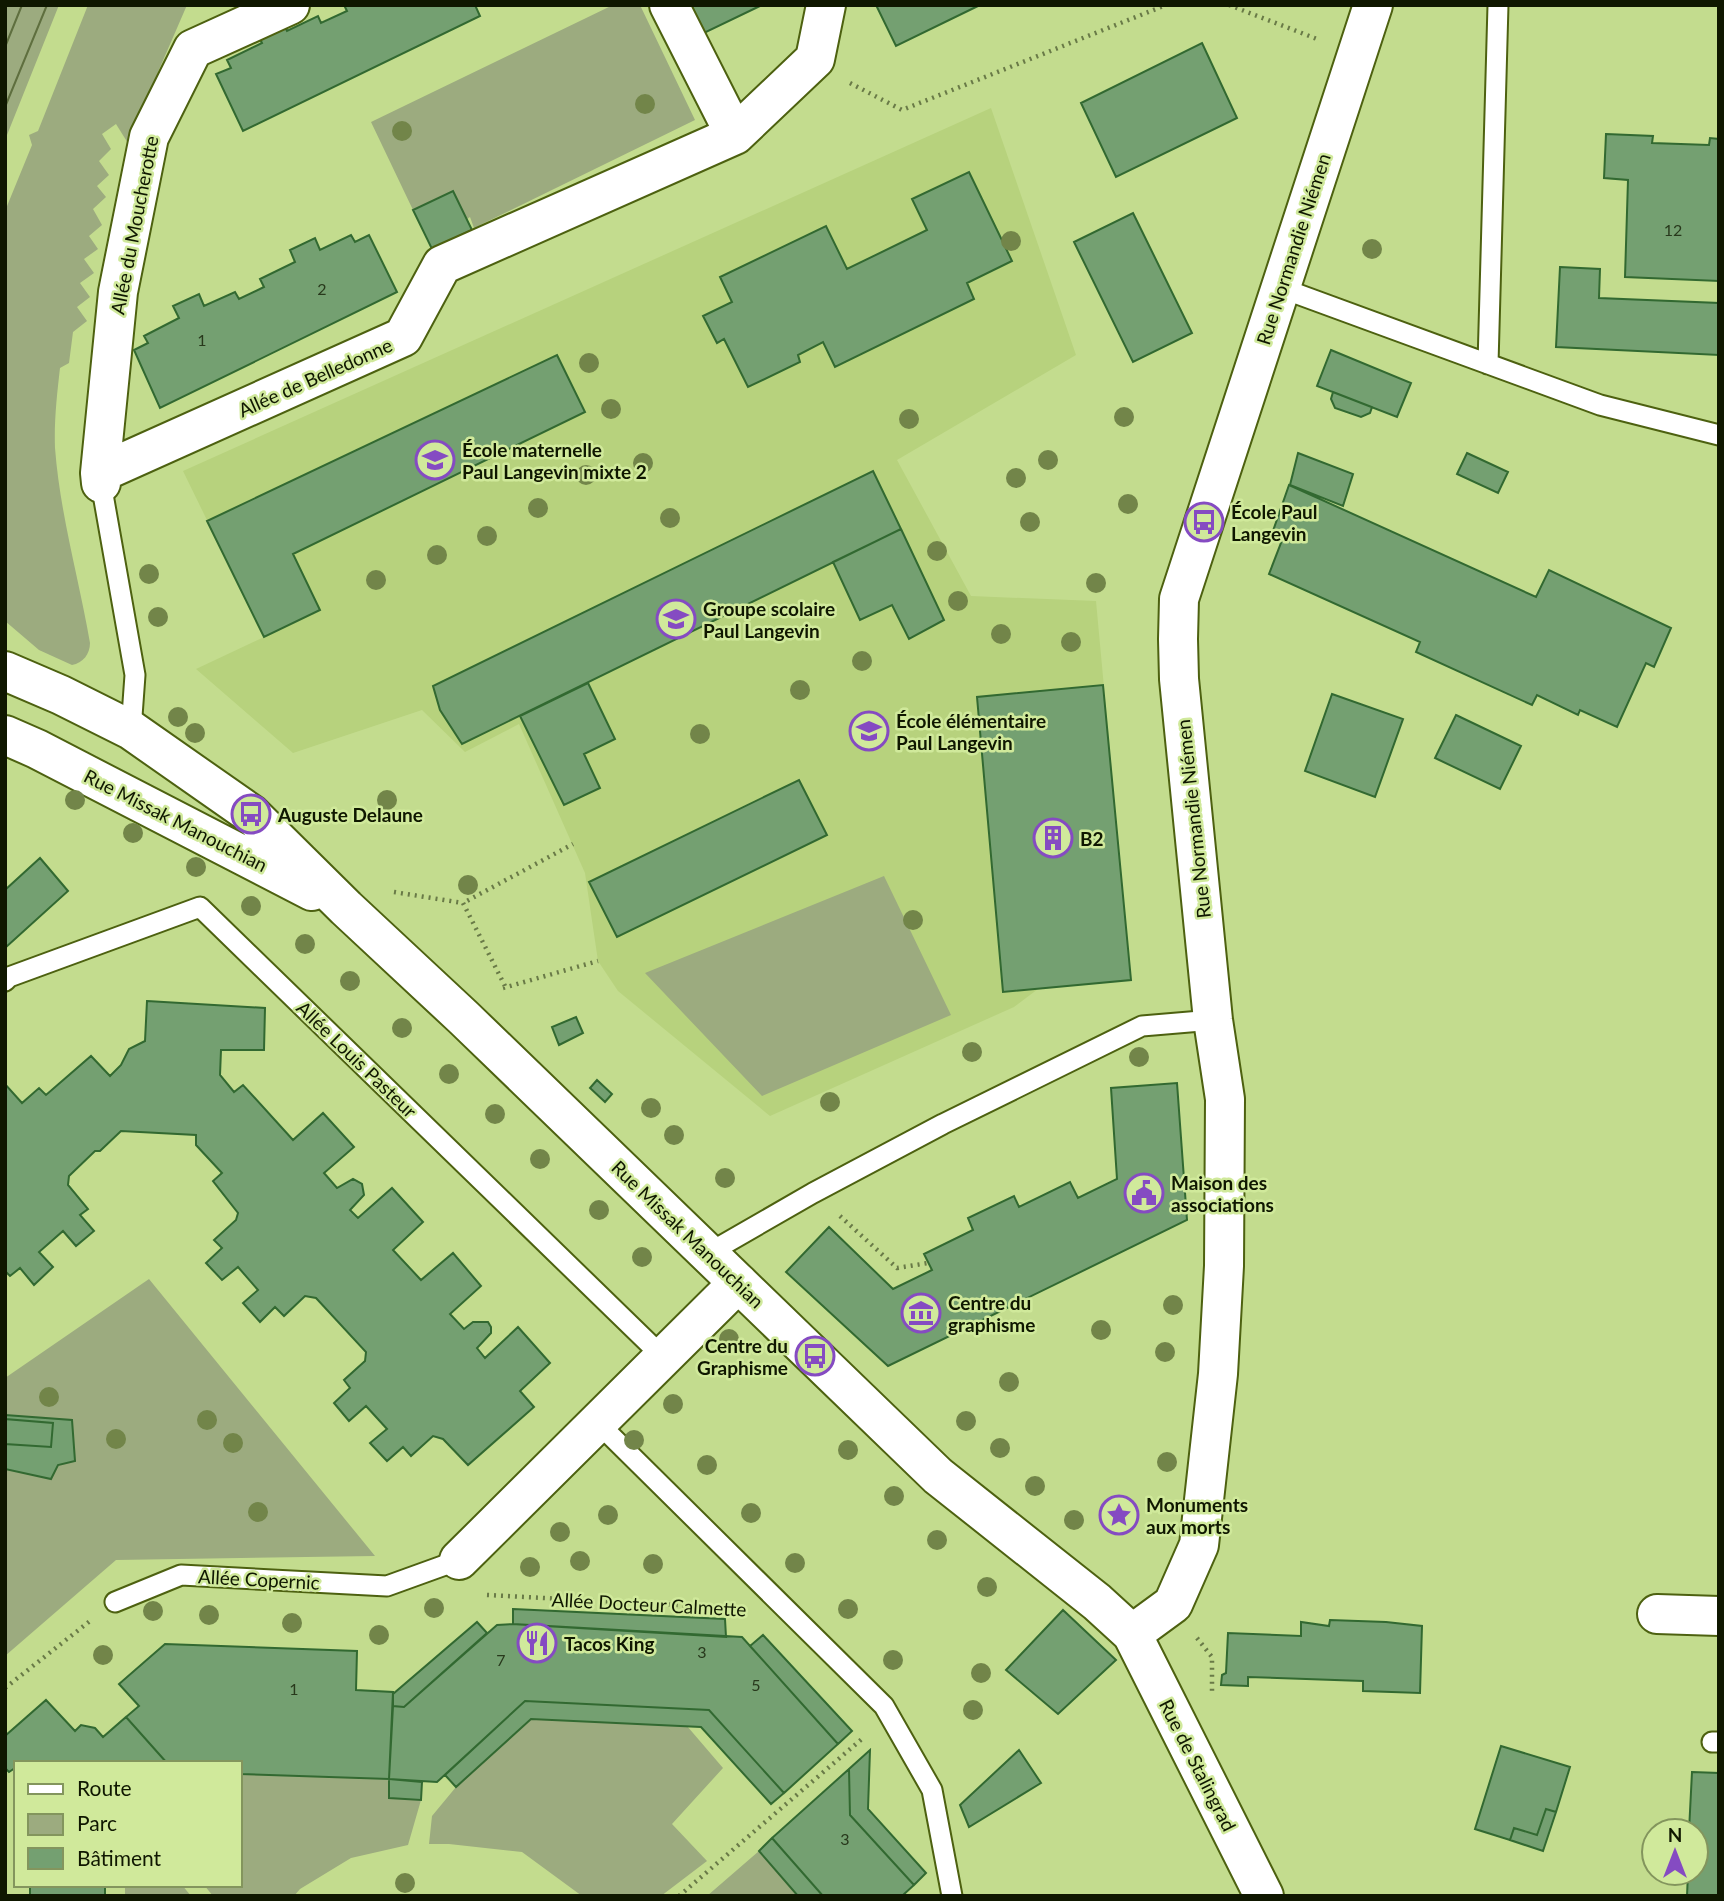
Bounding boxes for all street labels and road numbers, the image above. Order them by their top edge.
street label: Allée du Moucherotte [105,134,163,316]
street label: Rue Normandie Niémen [1251,150,1335,348]
street label: Allée de Belledonne [234,333,396,421]
street label: Rue Normandie Niémen [1171,718,1215,920]
street label: Rue Missak Manouchian [81,764,271,876]
street label: Allée Louis Pasteur [292,996,422,1122]
street label: Rue Missak Manouchian [607,1155,769,1313]
street label: Allée Copernic [198,1564,320,1594]
street label: Allée Docteur Calmette [551,1587,747,1621]
street label: Rue de Stalingrad [1155,1695,1241,1835]

